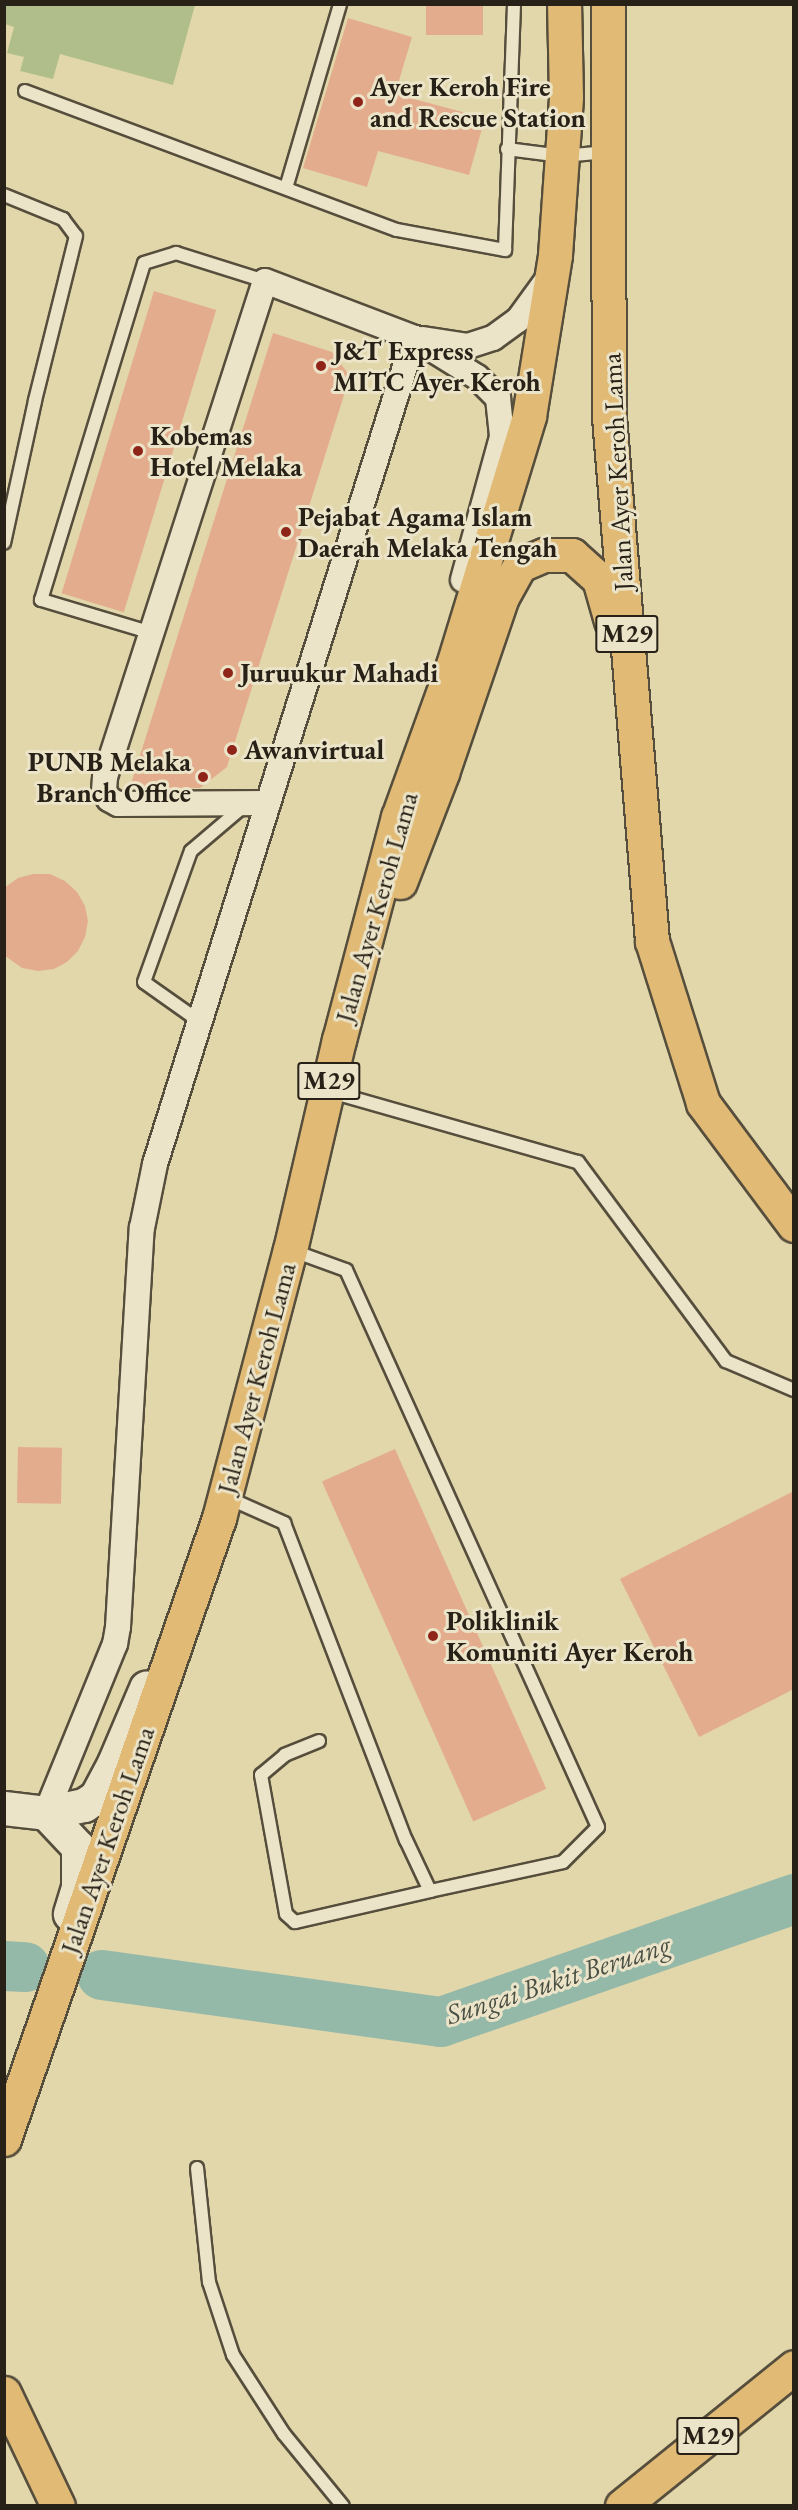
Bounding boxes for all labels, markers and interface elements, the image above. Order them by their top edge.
place label: Ayer Keroh Fire and Rescue Station [370,70,586,133]
marker: Ayer Keroh Fire and Rescue Station [351,95,365,109]
place label: J&T Express MITC Ayer Keroh [333,334,541,397]
street label: Jalan Ayer Keroh Lama [595,352,639,592]
marker: J&T Express MITC Ayer Keroh [314,359,328,373]
place label: Kobemas Hotel Melaka [150,419,302,482]
marker: Kobemas Hotel Melaka [131,444,145,458]
place label: Pejabat Agama Islam Daerah Melaka Tengah [298,500,557,563]
marker: Pejabat Agama Islam Daerah Melaka Tengah [279,525,293,539]
road number: M29 [594,611,660,657]
place label: Juruukur Mahadi [240,657,438,689]
marker: Juruukur Mahadi [221,666,235,680]
place label: Awanvirtual [244,734,384,766]
marker: Awanvirtual [225,743,239,757]
place label: PUNB Melaka Branch Office [28,745,191,808]
marker: PUNB Melaka Branch Office [196,770,210,784]
street label: Jalan Ayer Keroh Lama [328,788,424,1026]
road number: M29 [296,1058,362,1104]
street label: Jalan Ayer Keroh Lama [210,1259,302,1497]
place label: Poliklinik Komuniti Ayer Keroh [446,1604,693,1667]
marker: Poliklinik Komuniti Ayer Keroh [424,1627,442,1645]
street label: Jalan Ayer Keroh Lama [53,1722,161,1958]
water label: Sungai Bukit Beruang [442,1927,674,2031]
road number: M29 [675,2413,741,2459]

